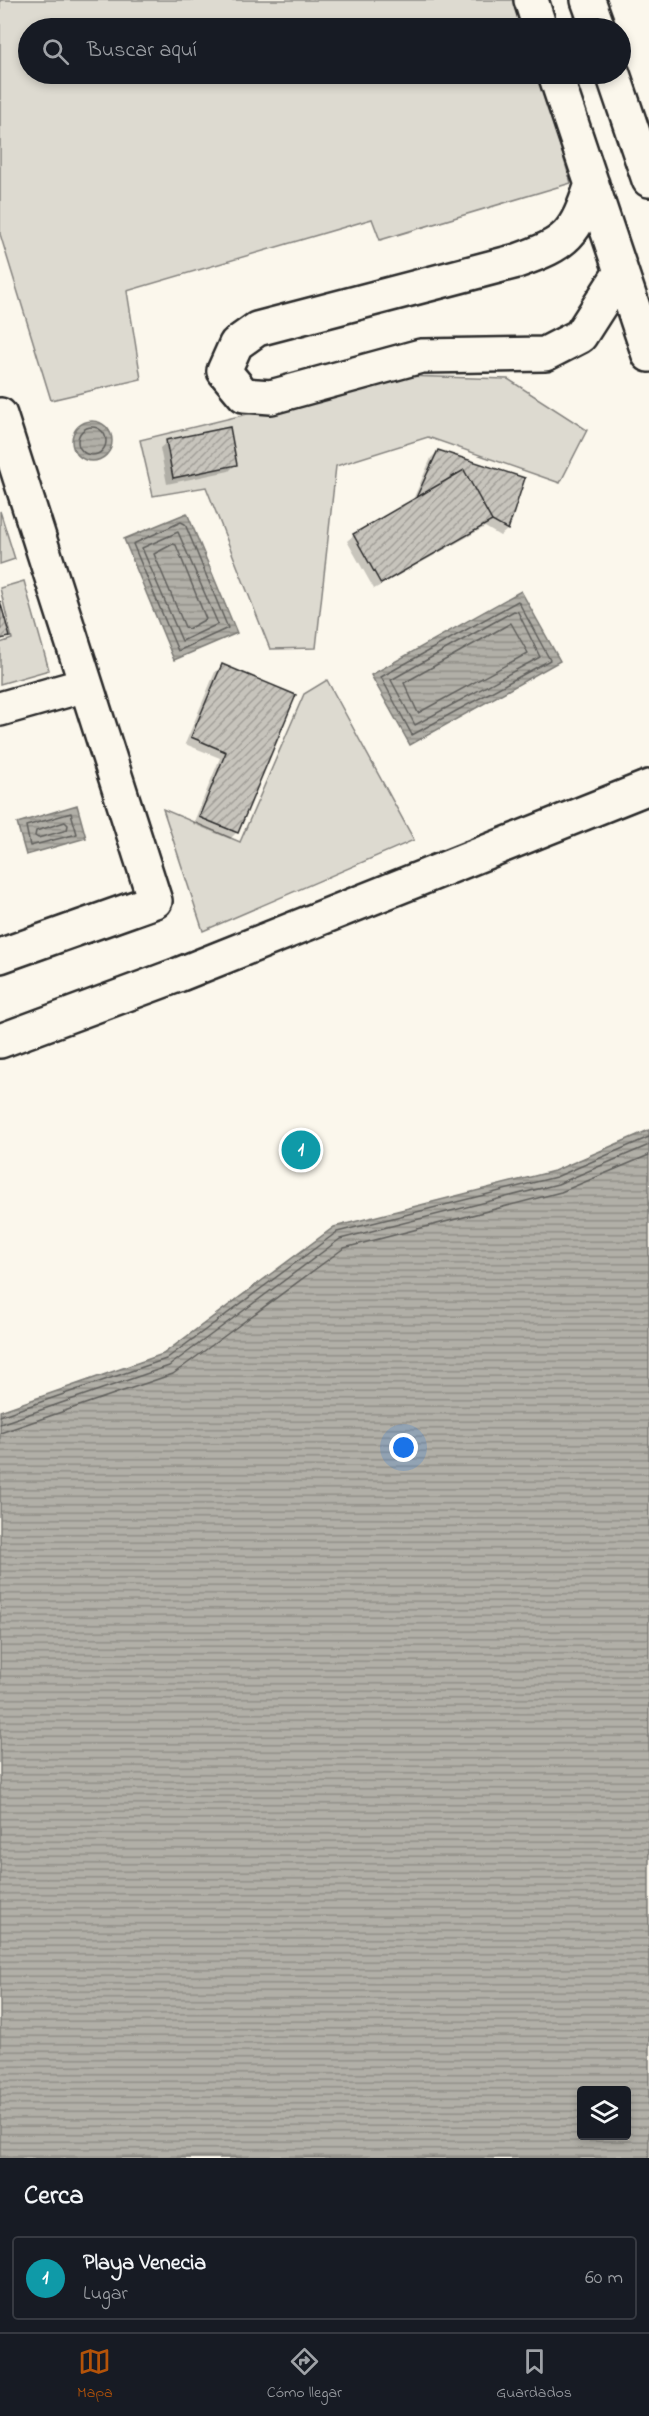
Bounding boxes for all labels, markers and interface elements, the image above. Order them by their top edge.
search box [18,18,631,84]
icon: search [39,35,72,68]
text: Buscar aquí [87,35,197,67]
pin: 1 [282,1128,320,1172]
your location [389,1433,418,1462]
map controls [577,2086,631,2140]
button: layers [577,2086,631,2140]
text: Cerca [24,2178,84,2216]
text: Playa Venecia [83,2248,206,2280]
text: 1 [42,2264,49,2293]
text: 60 m [585,2264,623,2293]
text: Lugar [83,2280,128,2309]
tab: Mapa [77,2345,113,2405]
tab: Cómo llegar [267,2345,342,2405]
tab: Guardados [496,2345,572,2405]

